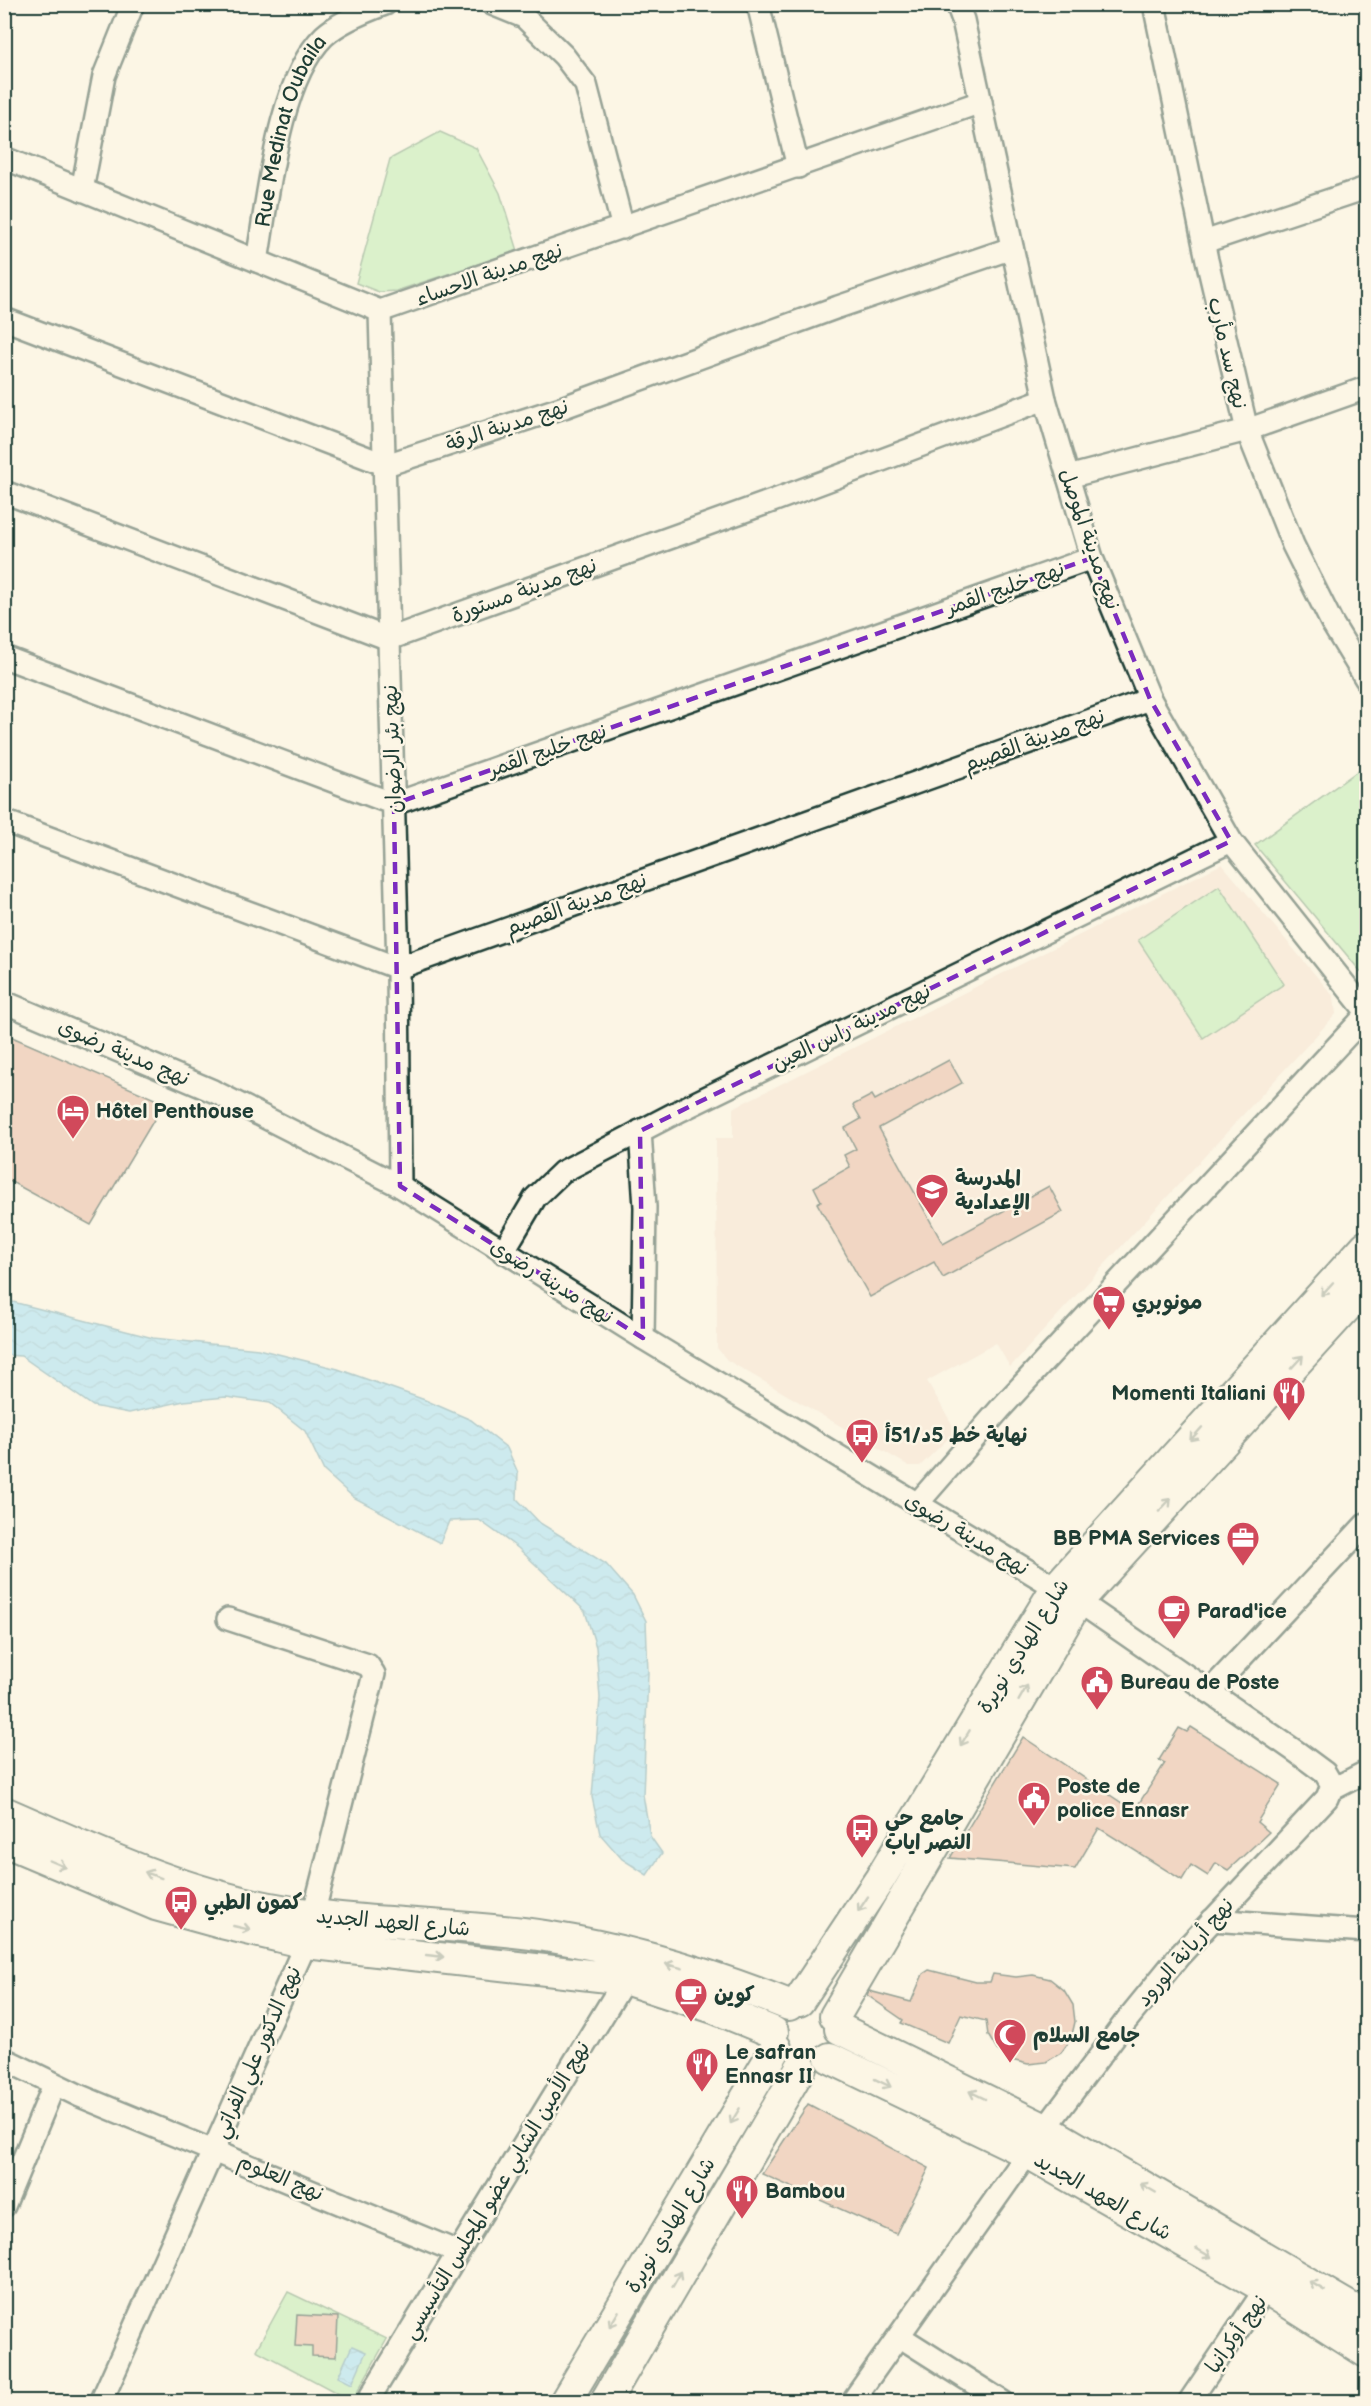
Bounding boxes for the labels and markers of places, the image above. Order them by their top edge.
hotel icon: Hôtel Penthouse [55,1093,91,1140]
place label: Hôtel Penthouse [96,1099,254,1124]
place label: المدرسة الإعدادية [955,1166,1030,1216]
school or university icon: المدرسة الإعدادية [914,1172,950,1219]
supermarket icon: مونوبري [1091,1284,1127,1331]
place label: مونوبري [1132,1290,1202,1318]
restaurant icon: Momenti Italiani [1271,1375,1307,1422]
place label: Momenti Italiani [1111,1381,1266,1406]
bus stop icon: نهاية خط 5د/51أ [844,1417,880,1464]
place label: نهاية خط 5د/51أ [885,1422,1027,1448]
office icon: BB PMA Services [1225,1520,1261,1567]
place label: BB PMA Services [1053,1526,1220,1551]
cafe icon: Parad'ice [1156,1593,1192,1640]
place label: Parad'ice [1197,1599,1287,1624]
public building icon: Bureau de Poste [1079,1664,1115,1711]
place label: Bureau de Poste [1120,1670,1279,1695]
place label: Poste de police Ennasr [1057,1774,1189,1823]
public building icon: Poste de police Ennasr [1016,1780,1052,1827]
place label: جامع حي النصر اياب [885,1806,971,1855]
bus stop icon: جامع حي النصر اياب [844,1812,880,1859]
bus stop icon: كمون الطبي [163,1884,199,1931]
place label: كمون الطبي [204,1890,303,1921]
cafe icon: كوين [673,1976,709,2023]
place label: كوين [714,1982,755,2008]
mosque icon: جامع السلام [992,2017,1028,2064]
place label: جامع السلام [1033,2023,1140,2051]
place label: Le safran Ennasr II [725,2040,816,2089]
restaurant icon: Le safran Ennasr II [684,2046,720,2093]
restaurant icon: Bambou [724,2173,760,2220]
place label: Bambou [765,2179,845,2204]

